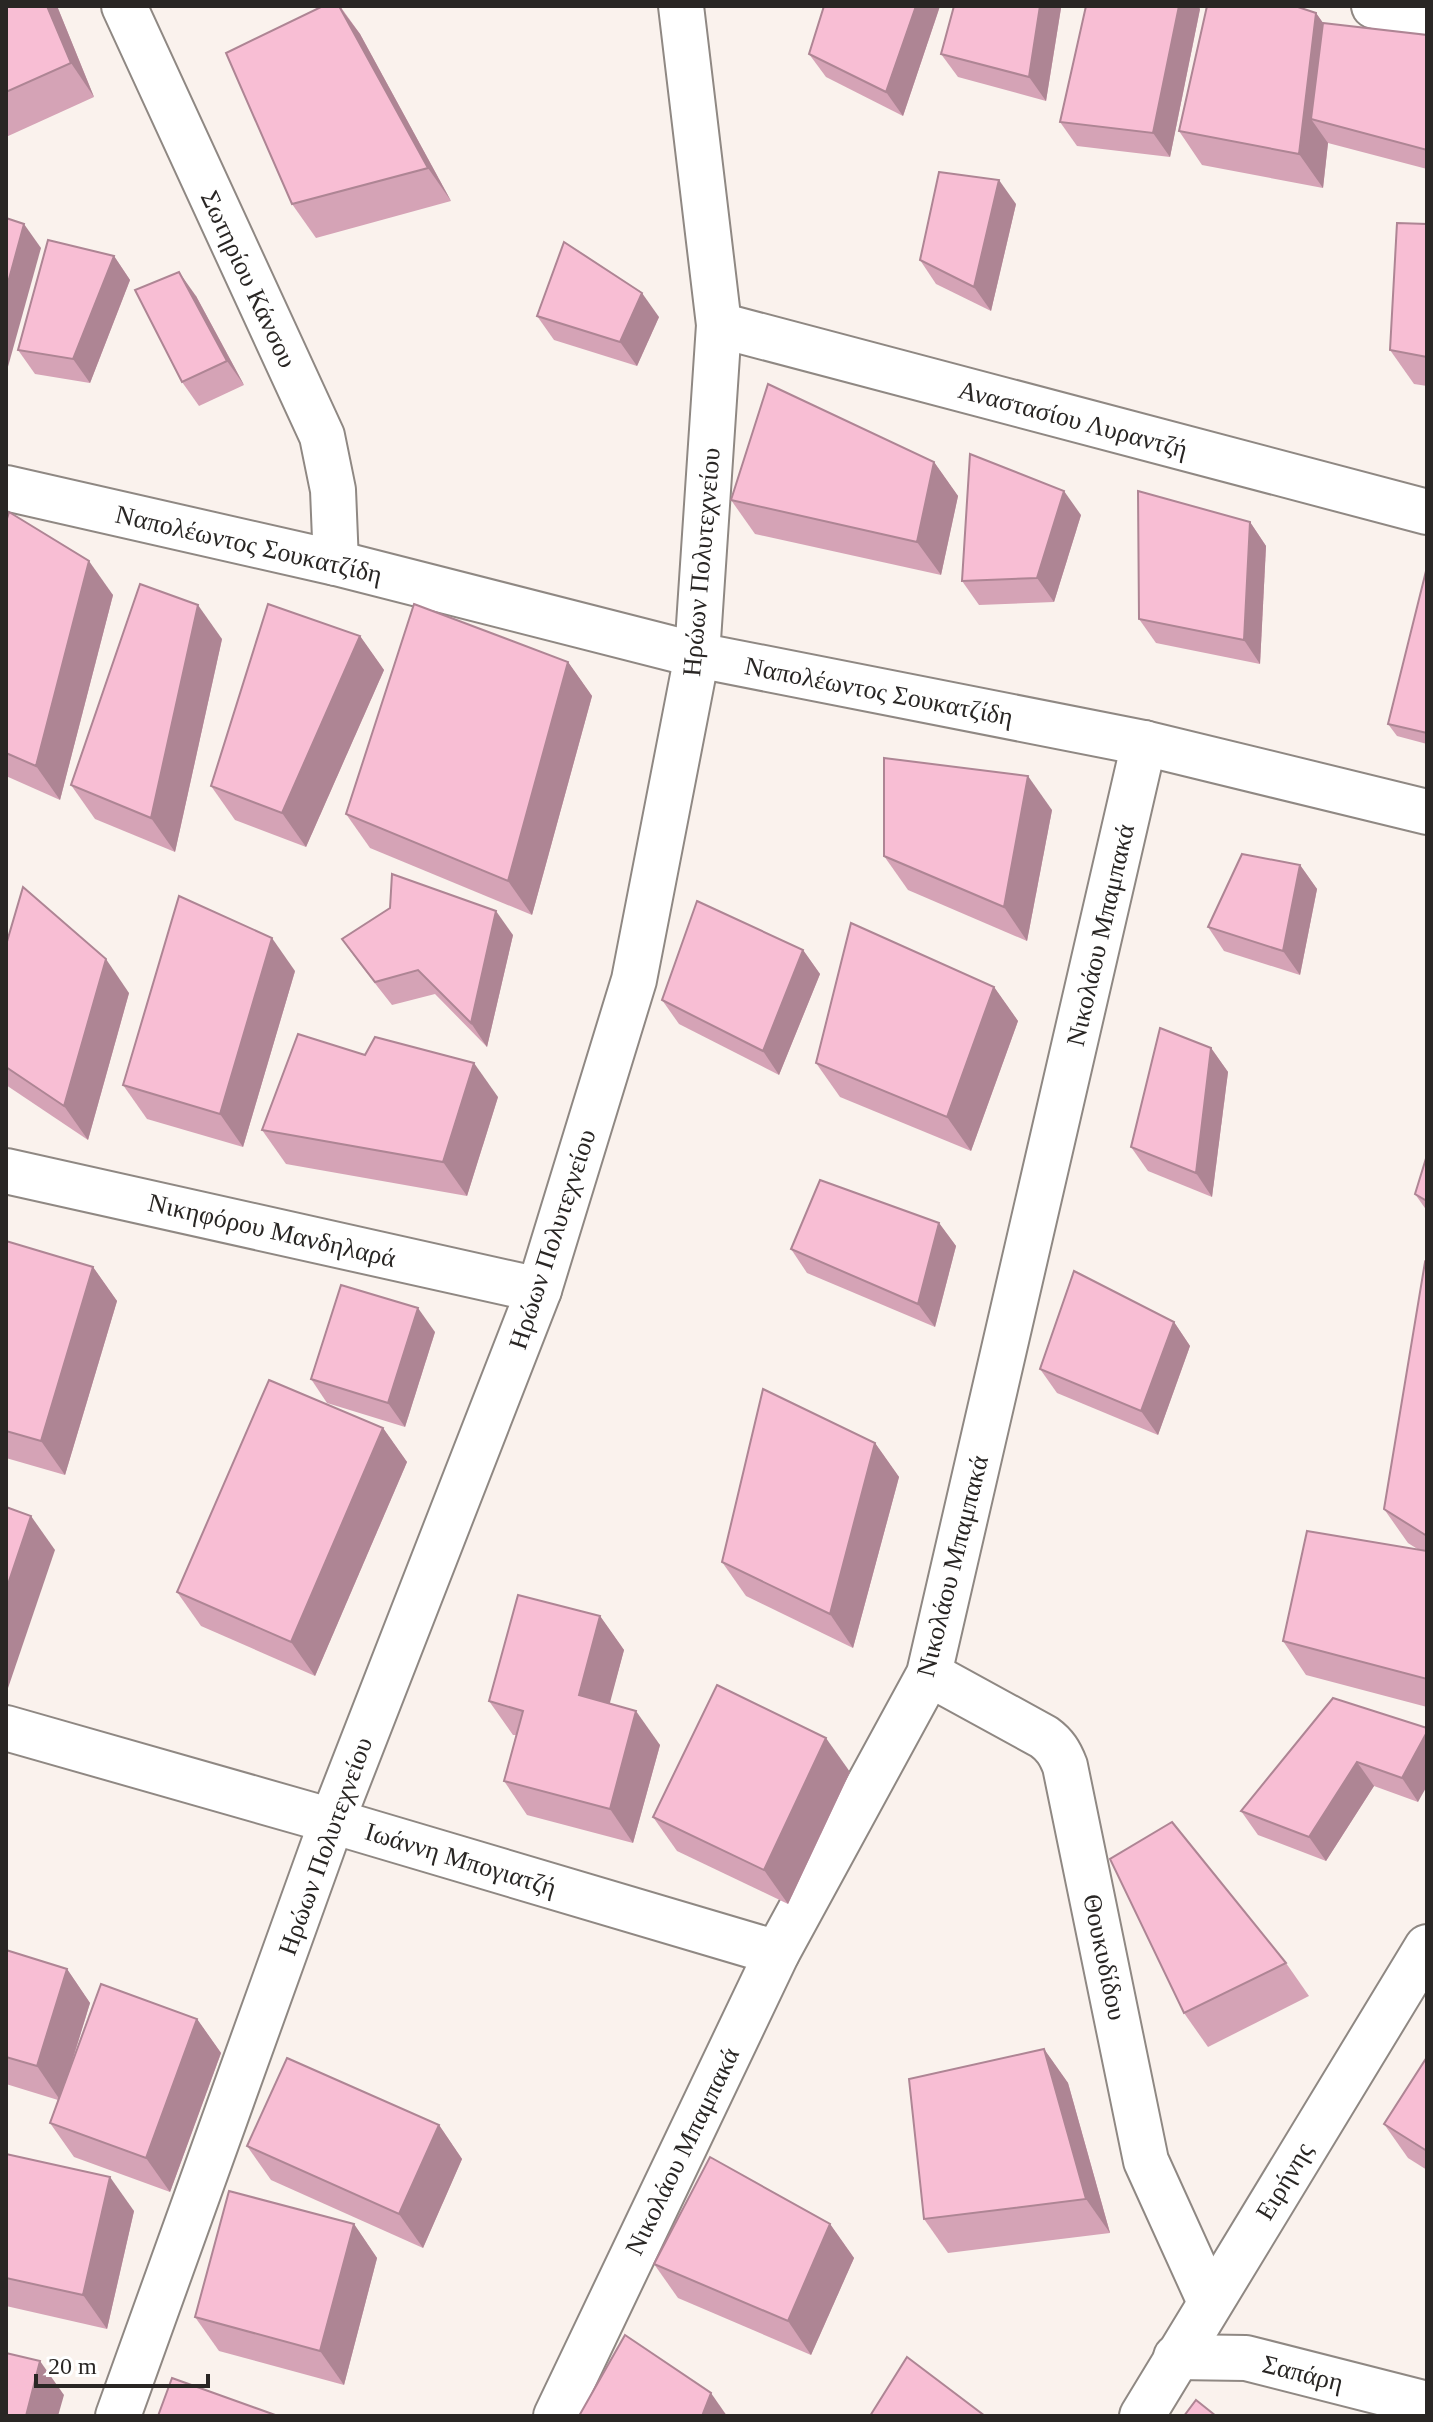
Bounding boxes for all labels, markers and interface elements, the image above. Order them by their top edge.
street label: Σωτηρίου Κάνσου [195,186,302,372]
street label: Αναστασίου Λυραντζή [955,375,1191,464]
street label: Ηρώων Πολυτεχνείου [677,446,726,678]
street label: Ναπολέωντος Σουκατζίδη [113,500,385,589]
street label: Ναπολέωντος Σουκατζίδη [742,651,1016,732]
street label: Νικολάου Μπαμπακά [1061,821,1140,1049]
street label: Ηρώων Πολυτεχνείου [503,1126,602,1353]
street label: Νικηφόρου Μανδηλαρά [145,1188,399,1273]
street label: Νικολάου Μπαμπακά [911,1452,994,1680]
street label: Ηρώων Πολυτεχνείου [273,1733,378,1959]
street label: Ιωάννη Μπογιατζή [362,1817,560,1902]
street label: Θουκυδίδου [1077,1891,1132,2023]
street label: Νικολάου Μπαμπακά [620,2043,745,2260]
street label: Ειρήνης [1250,2137,1319,2225]
scale bar [36,2338,208,2388]
street label: Σαπάρη [1260,2349,1346,2397]
text: 20 m [48,2353,97,2379]

